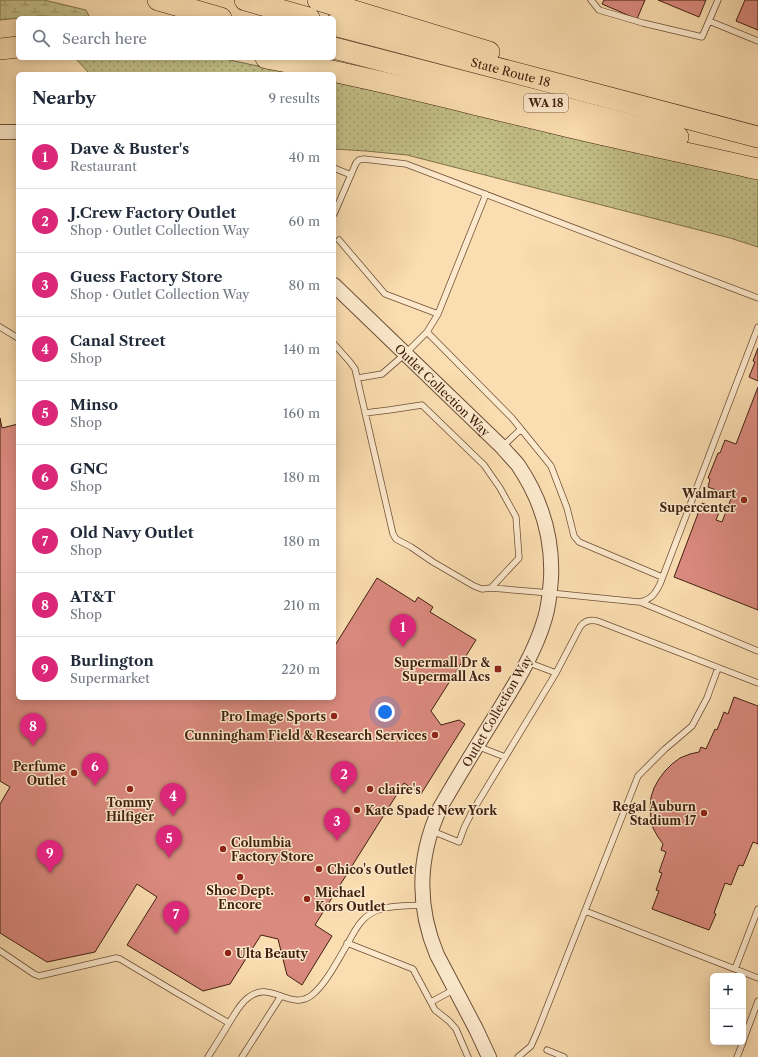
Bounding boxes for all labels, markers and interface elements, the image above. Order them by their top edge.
search box [16,16,336,60]
icon: search [30,27,52,49]
text: Search here [62,29,147,48]
street label: State Route 18 [469,54,552,89]
text: Nearby [32,88,96,108]
text: 9 results [269,90,320,106]
road number: WA 18 [524,94,568,112]
text: Dave & Buster's [70,139,189,158]
text: 1 [42,149,48,165]
text: 40 m [289,149,320,165]
text: Restaurant [70,158,137,174]
text: J.Crew Factory Outlet [70,203,236,222]
text: 2 [41,213,49,229]
text: 60 m [289,213,320,229]
text: Shop · Outlet Collection Way [70,222,249,238]
text: Guess Factory Store [70,267,222,286]
text: 3 [41,277,49,293]
text: 80 m [288,277,320,293]
text: Shop · Outlet Collection Way [70,286,249,302]
text: Canal Street [70,331,166,350]
street label: Outlet Collection Way [392,340,494,439]
text: 4 [41,341,49,357]
text: 140 m [283,341,320,357]
text: Shop [70,350,102,366]
text: Minso [70,395,118,414]
text: 5 [41,405,49,421]
text: 160 m [283,405,320,421]
text: Shop [70,414,102,430]
text: GNC [70,459,108,478]
text: 6 [41,469,49,485]
text: 180 m [283,469,320,485]
text: Shop [70,478,102,494]
place label: Walmart Supercenter [660,486,736,515]
marker: Walmart Supercenter [739,495,749,505]
text: Old Navy Outlet [70,523,194,542]
text: 7 [42,533,48,549]
text: 180 m [283,533,320,549]
text: Shop [70,542,102,558]
text: AT&T [70,587,116,606]
text: 8 [41,597,49,613]
text: 210 m [283,597,320,613]
text: Shop [70,606,102,622]
pin: 1 [390,614,416,647]
text: Burlington [70,651,154,670]
street label: Outlet Collection Way [459,652,535,769]
place label: Supermall Dr & Supermall Acs [394,655,490,684]
text: 9 [41,661,49,677]
text: 220 m [281,661,320,677]
marker: Supermall Dr & Supermall Acs [493,664,503,674]
text: Supermarket [70,670,150,686]
your location [375,702,395,722]
place label: Pro Image Sports [221,709,326,724]
marker: Pro Image Sports [329,711,339,721]
pin: 8 [20,713,46,746]
place label: Cunningham Field & Research Services [184,728,427,743]
marker: Cunningham Field & Research Services [430,730,440,740]
pin: 6 [82,753,108,786]
place label: Perfume Outlet [13,759,66,788]
pin: 2 [331,761,357,794]
marker: Perfume Outlet [69,768,79,778]
place label: claire's [378,782,421,797]
pin: 4 [160,783,186,816]
marker: Tommy Hilfiger [125,784,135,794]
marker: claire's [365,784,375,794]
place label: Tommy Hilfiger [106,795,154,824]
place label: Regal Auburn Stadium 17 [612,799,697,828]
place label: Kate Spade New York [365,803,498,818]
marker: Kate Spade New York [352,805,362,815]
pin: 3 [324,808,350,841]
marker: Regal Auburn Stadium 17 [699,808,709,818]
pin: 5 [156,825,182,858]
place label: Columbia Factory Store [231,835,314,864]
pin: 9 [37,840,63,873]
marker: Columbia Factory Store [218,844,228,854]
place label: Chico's Outlet [327,862,414,877]
marker: Chico's Outlet [314,864,324,874]
marker: Shoe Dept. Encore [235,872,245,882]
place label: Shoe Dept. Encore [206,883,274,912]
place label: Michael Kors Outlet [315,885,386,914]
marker: Michael Kors Outlet [302,894,312,904]
pin: 7 [163,901,189,934]
place label: Ulta Beauty [236,946,308,961]
marker: Ulta Beauty [223,948,233,958]
map controls [710,973,746,1045]
button: + [710,973,746,1009]
button: − [710,1009,746,1045]

